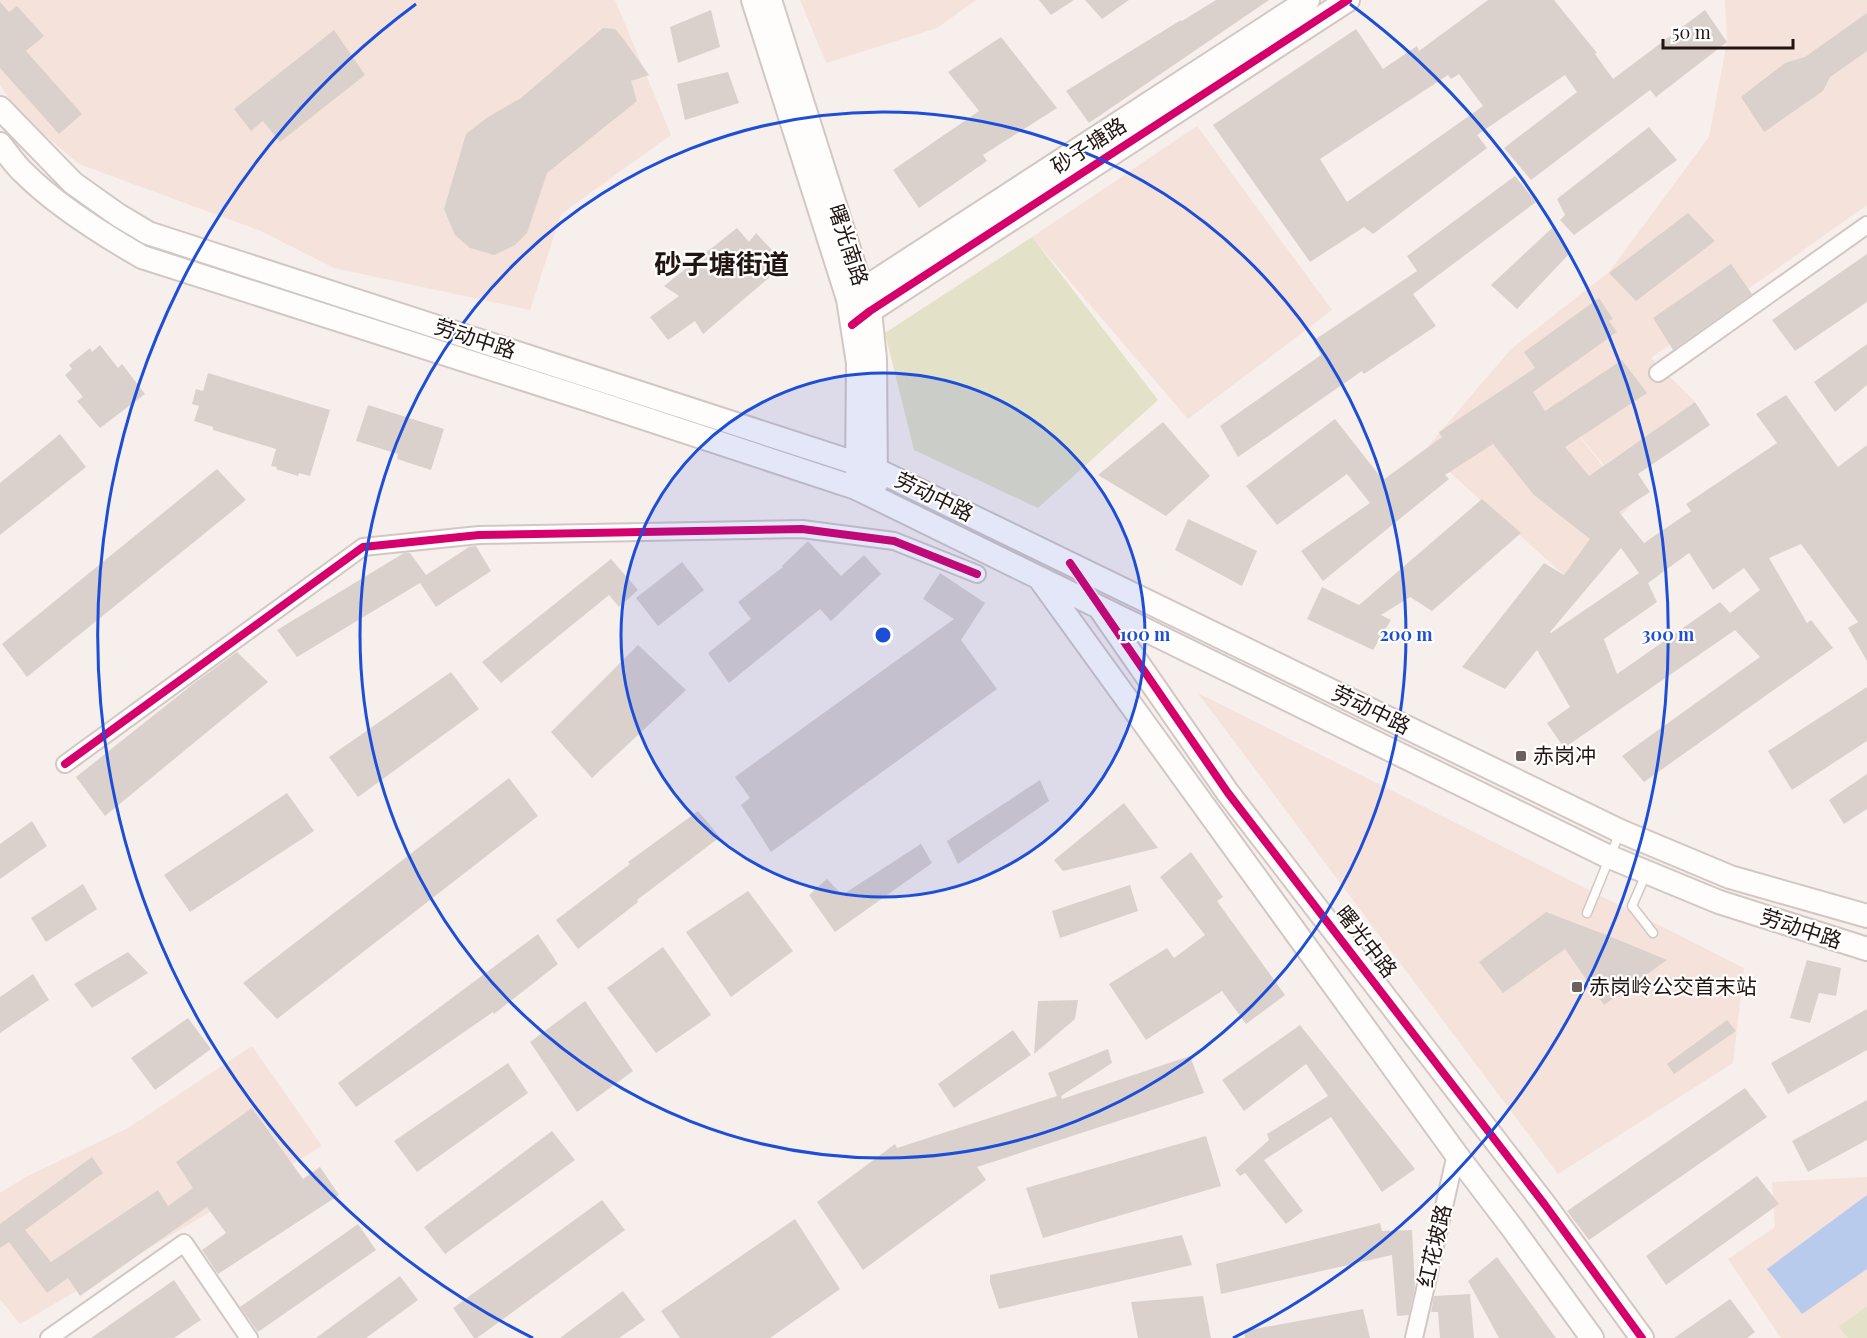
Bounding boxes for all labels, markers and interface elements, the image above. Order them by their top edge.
scale bar [1663,12,1794,50]
text: 50 m [1672,20,1711,44]
street label: 砂子塘路 [1045,110,1131,179]
street label: 曙光南路 [824,200,876,289]
district label: 砂子塘街道 [655,245,790,281]
street label: 劳动中路 [431,311,520,363]
street label: 劳动中路 [891,464,979,526]
text: 100 m [1120,622,1171,646]
text: 200 m [1379,622,1433,646]
text: 300 m [1642,622,1695,646]
centre of rings [873,625,893,645]
street label: 劳动中路 [1328,677,1416,739]
place label: 赤岗冲 [1533,740,1596,768]
marker: 赤岗冲 [1514,749,1528,763]
street label: 曙光中路 [1331,899,1404,982]
street label: 劳动中路 [1757,901,1846,953]
place label: 赤岗岭公交首末站 [1589,971,1757,999]
marker: 赤岗岭公交首末站 [1570,980,1584,994]
street label: 红花坡路 [1410,1201,1456,1290]

